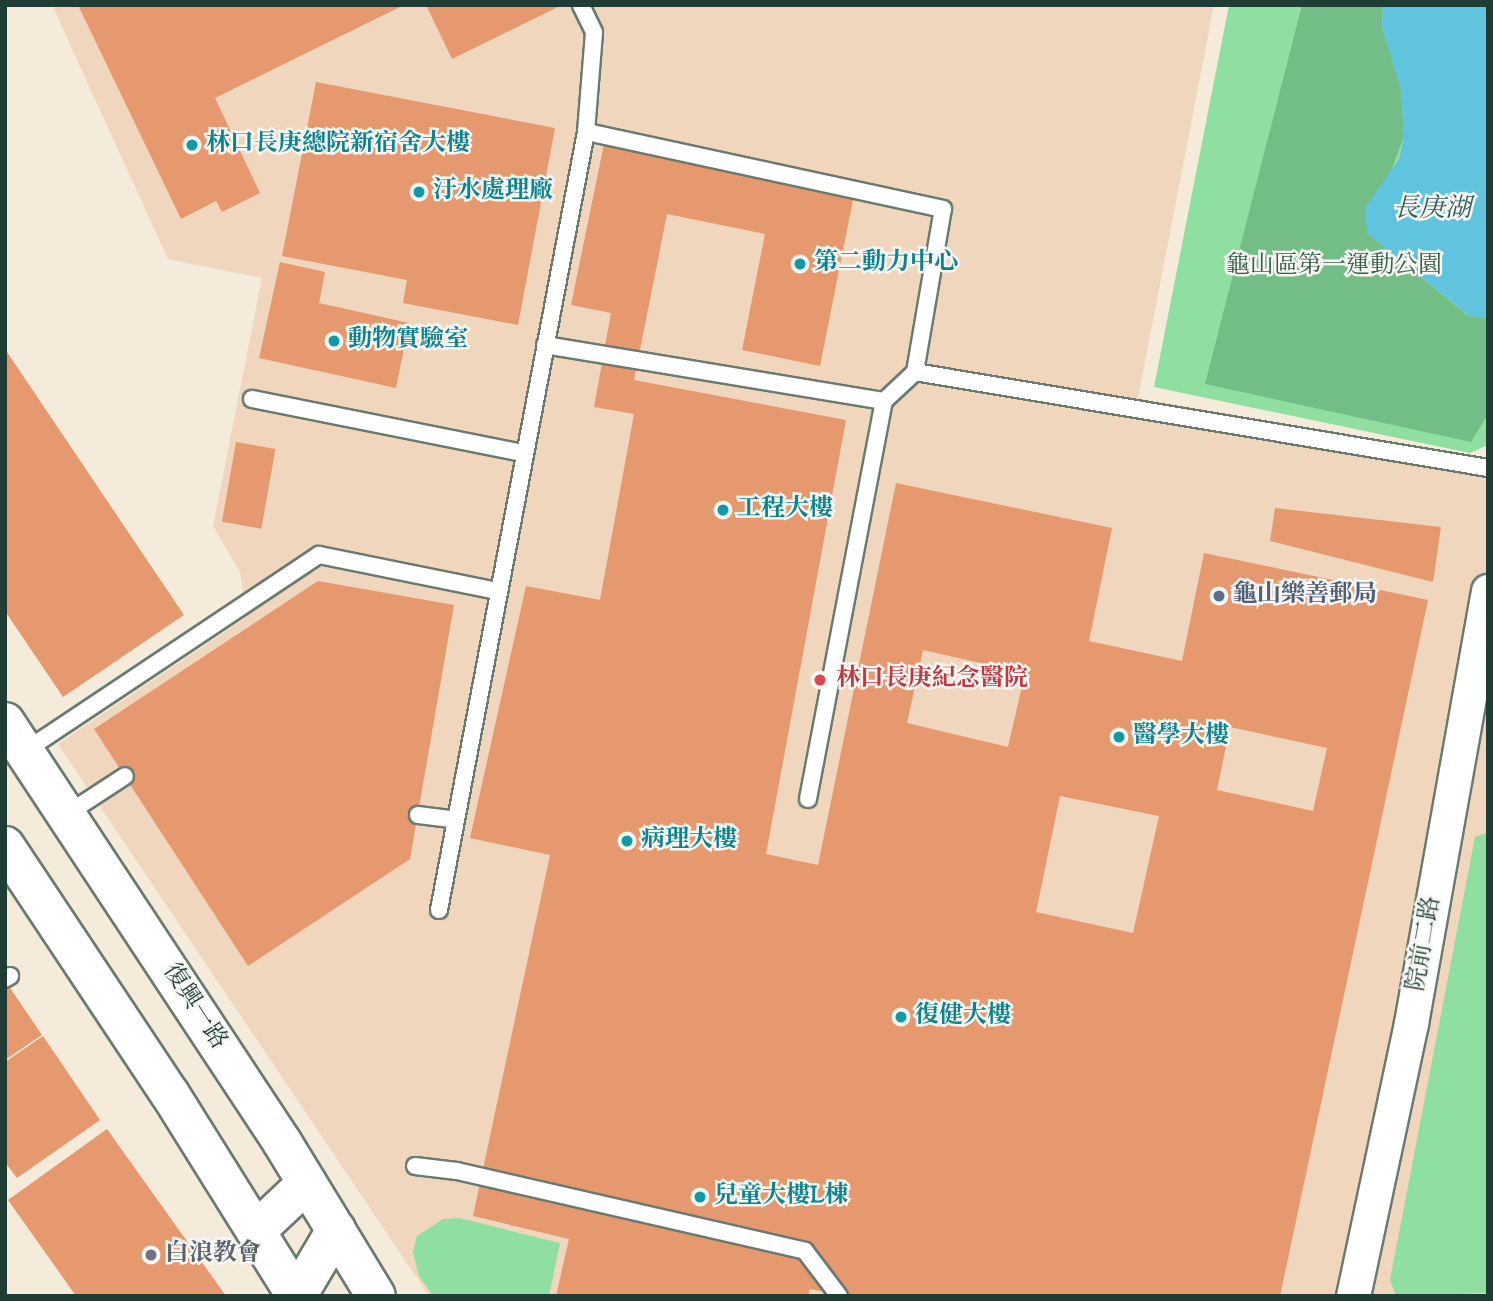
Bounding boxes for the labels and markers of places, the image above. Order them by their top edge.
place label: 林口長庚總院新宿舍大樓 [206,131,470,159]
marker: 林口長庚總院新宿舍大樓 [184,137,200,153]
place label: 汙水處理廠 [433,178,553,206]
marker: 汙水處理廠 [411,184,427,200]
place label: 第二動力中心 [814,250,958,278]
marker: 第二動力中心 [792,256,808,272]
place label: 動物實驗室 [348,327,468,355]
marker: 動物實驗室 [326,333,342,349]
place label: 工程大樓 [737,496,833,524]
marker: 工程大樓 [715,502,731,518]
place label: 龜山樂善郵局 [1233,582,1377,610]
marker: 龜山樂善郵局 [1211,588,1227,604]
place label: 林口長庚紀念醫院 [836,666,1028,694]
marker: 林口長庚紀念醫院 [810,670,830,690]
place label: 醫學大樓 [1133,723,1229,751]
marker: 醫學大樓 [1111,729,1127,745]
place label: 病理大樓 [641,827,737,855]
marker: 病理大樓 [619,833,635,849]
place label: 復健大樓 [915,1003,1011,1031]
marker: 復健大樓 [893,1009,909,1025]
place label: 兒童大樓L棟 [714,1183,848,1211]
marker: 兒童大樓L棟 [692,1189,708,1205]
place label: 白浪教會 [165,1241,261,1269]
marker: 白浪教會 [143,1247,159,1263]

